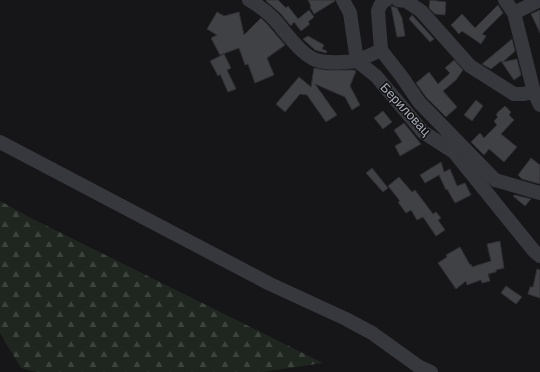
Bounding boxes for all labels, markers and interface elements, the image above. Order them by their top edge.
street label: Бериловац [377,79,435,140]

